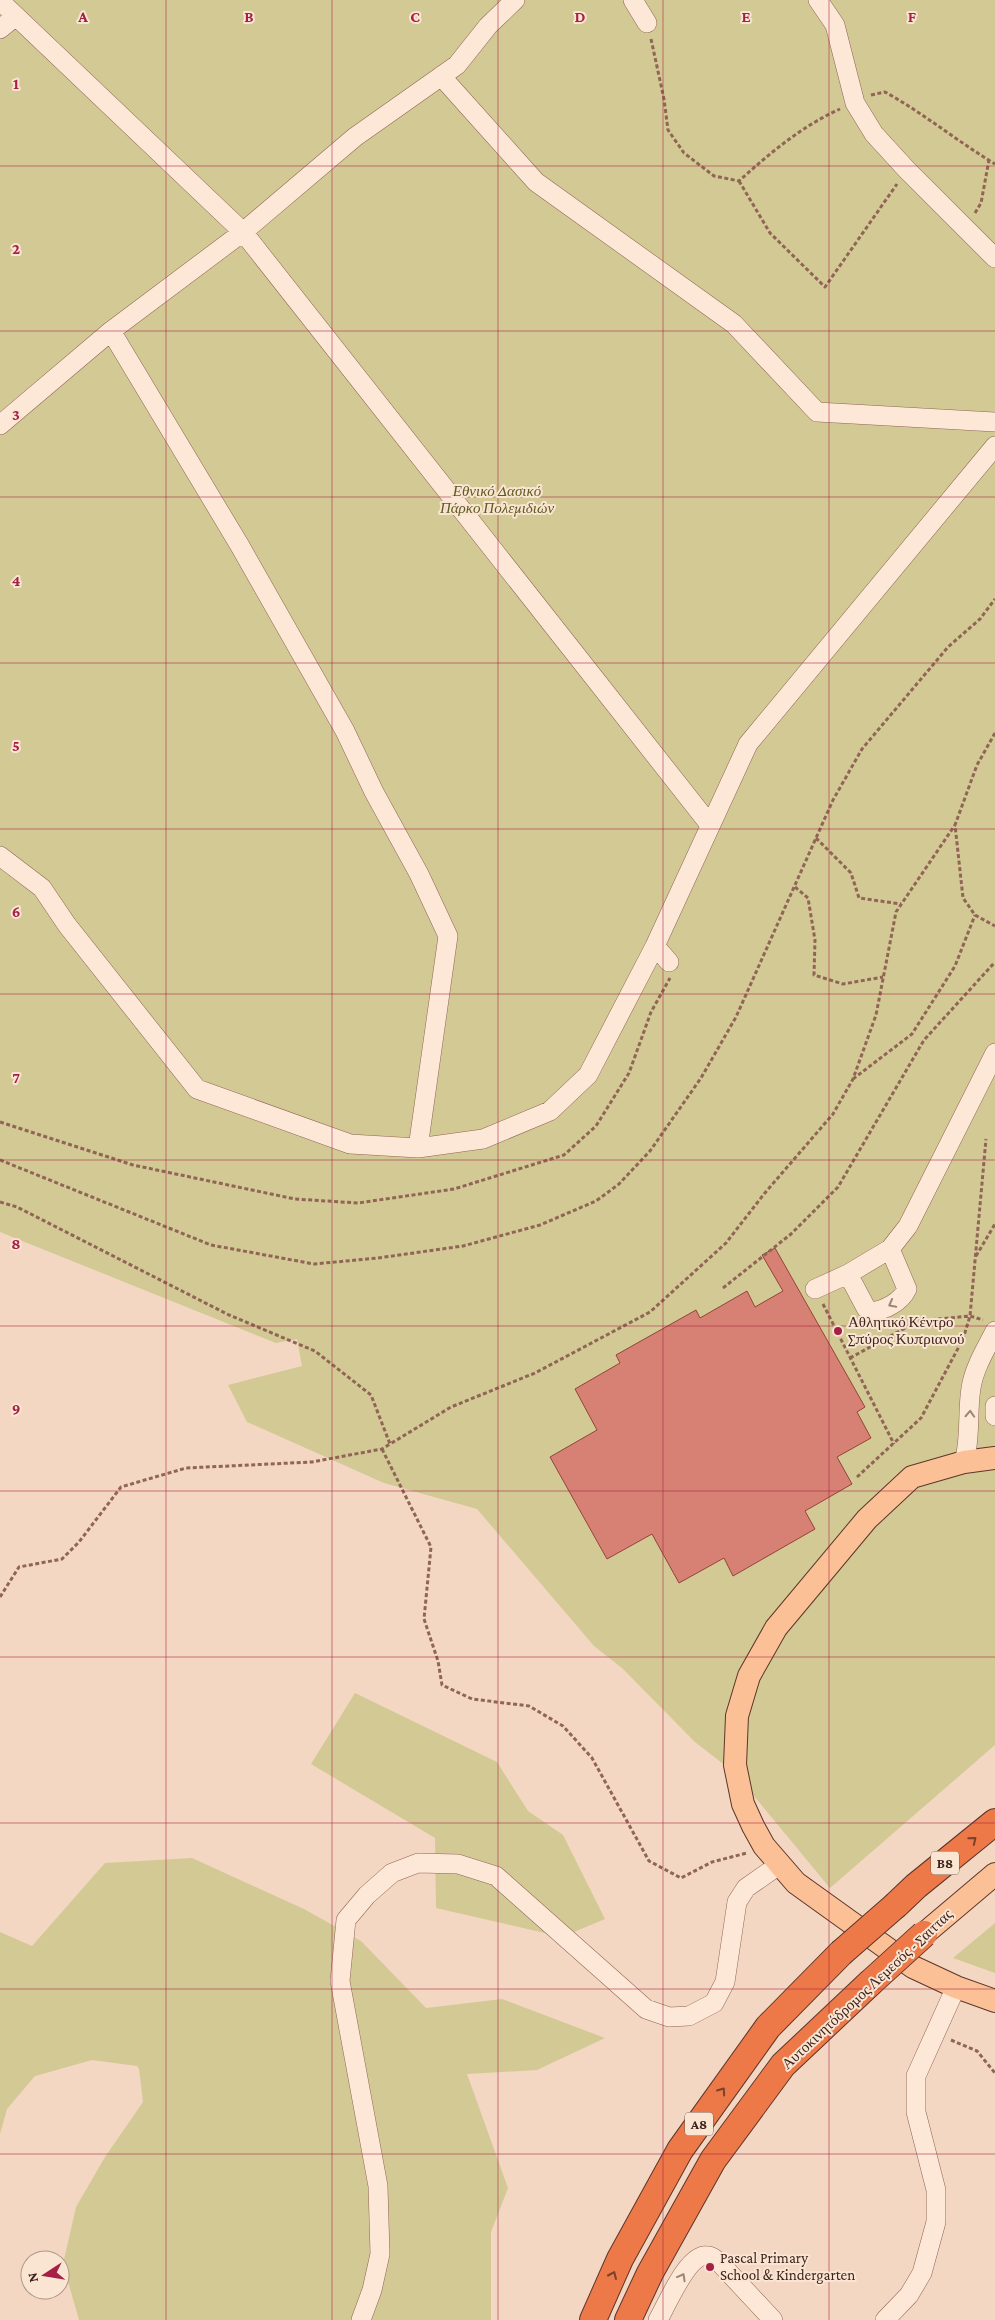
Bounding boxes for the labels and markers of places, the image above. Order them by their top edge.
place label: Αθλητικό Κέντρο Σπύρος Κυπριανού [848,1314,964,1347]
marker: Αθλητικό Κέντρο Σπύρος Κυπριανού [832,1325,844,1337]
place label: Pascal Primary School & Kindergarten [720,2250,855,2284]
marker: Pascal Primary School & Kindergarten [704,2261,716,2273]

